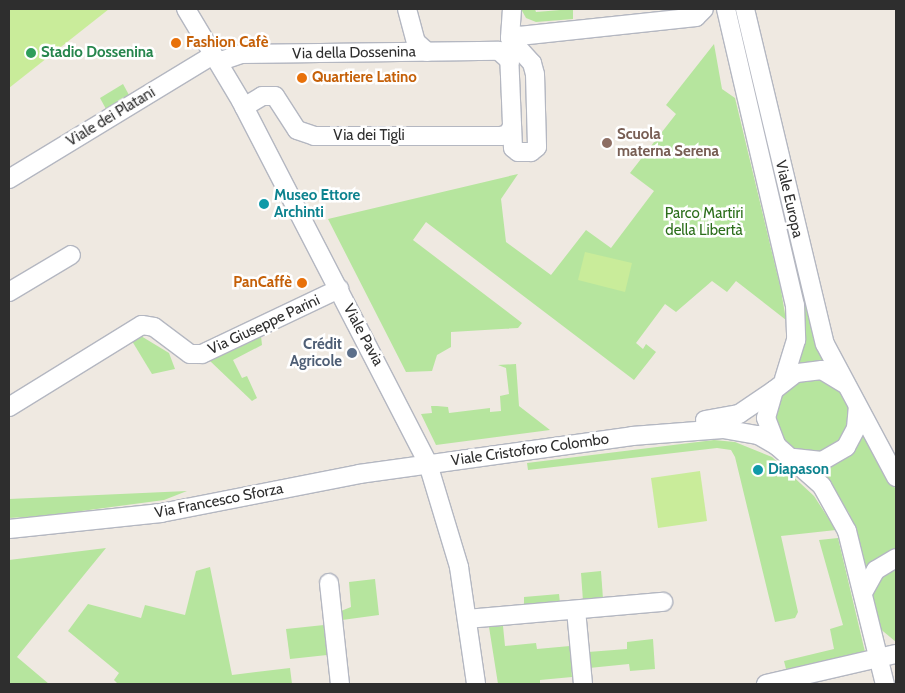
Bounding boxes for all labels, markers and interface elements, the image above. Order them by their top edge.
place label: Fashion Cafè [186,34,268,52]
marker: Fashion Cafè [170,37,182,49]
street label: Via della Dossenina [292,43,416,63]
place label: Stadio Dossenina [41,44,154,62]
marker: Stadio Dossenina [25,47,37,59]
place label: Quartiere Latino [312,69,417,87]
marker: Quartiere Latino [296,72,308,84]
street label: Viale dei Platani [63,83,159,151]
place label: Scuola materna Serena [617,125,719,160]
street label: Via dei Tigli [333,127,405,145]
marker: Scuola materna Serena [601,137,613,149]
street label: Viale Europa [771,159,807,239]
place label: Museo Ettore Archinti [274,186,360,221]
marker: Museo Ettore Archinti [258,198,270,210]
park label: Parco Martiri della Libertà [665,204,743,239]
place label: PanCaffè [233,274,292,292]
marker: PanCaffè [296,277,308,289]
street label: Via Giuseppe Parini [205,291,323,359]
street label: Viale Pavia [339,301,387,369]
place label: Crédit Agricole [290,335,342,370]
marker: Crédit Agricole [346,347,358,359]
street label: Viale Cristoforo Colombo [450,430,610,470]
place label: Diapason [768,461,829,479]
marker: Diapason [752,464,764,476]
street label: Via Francesco Sforza [153,480,285,522]

